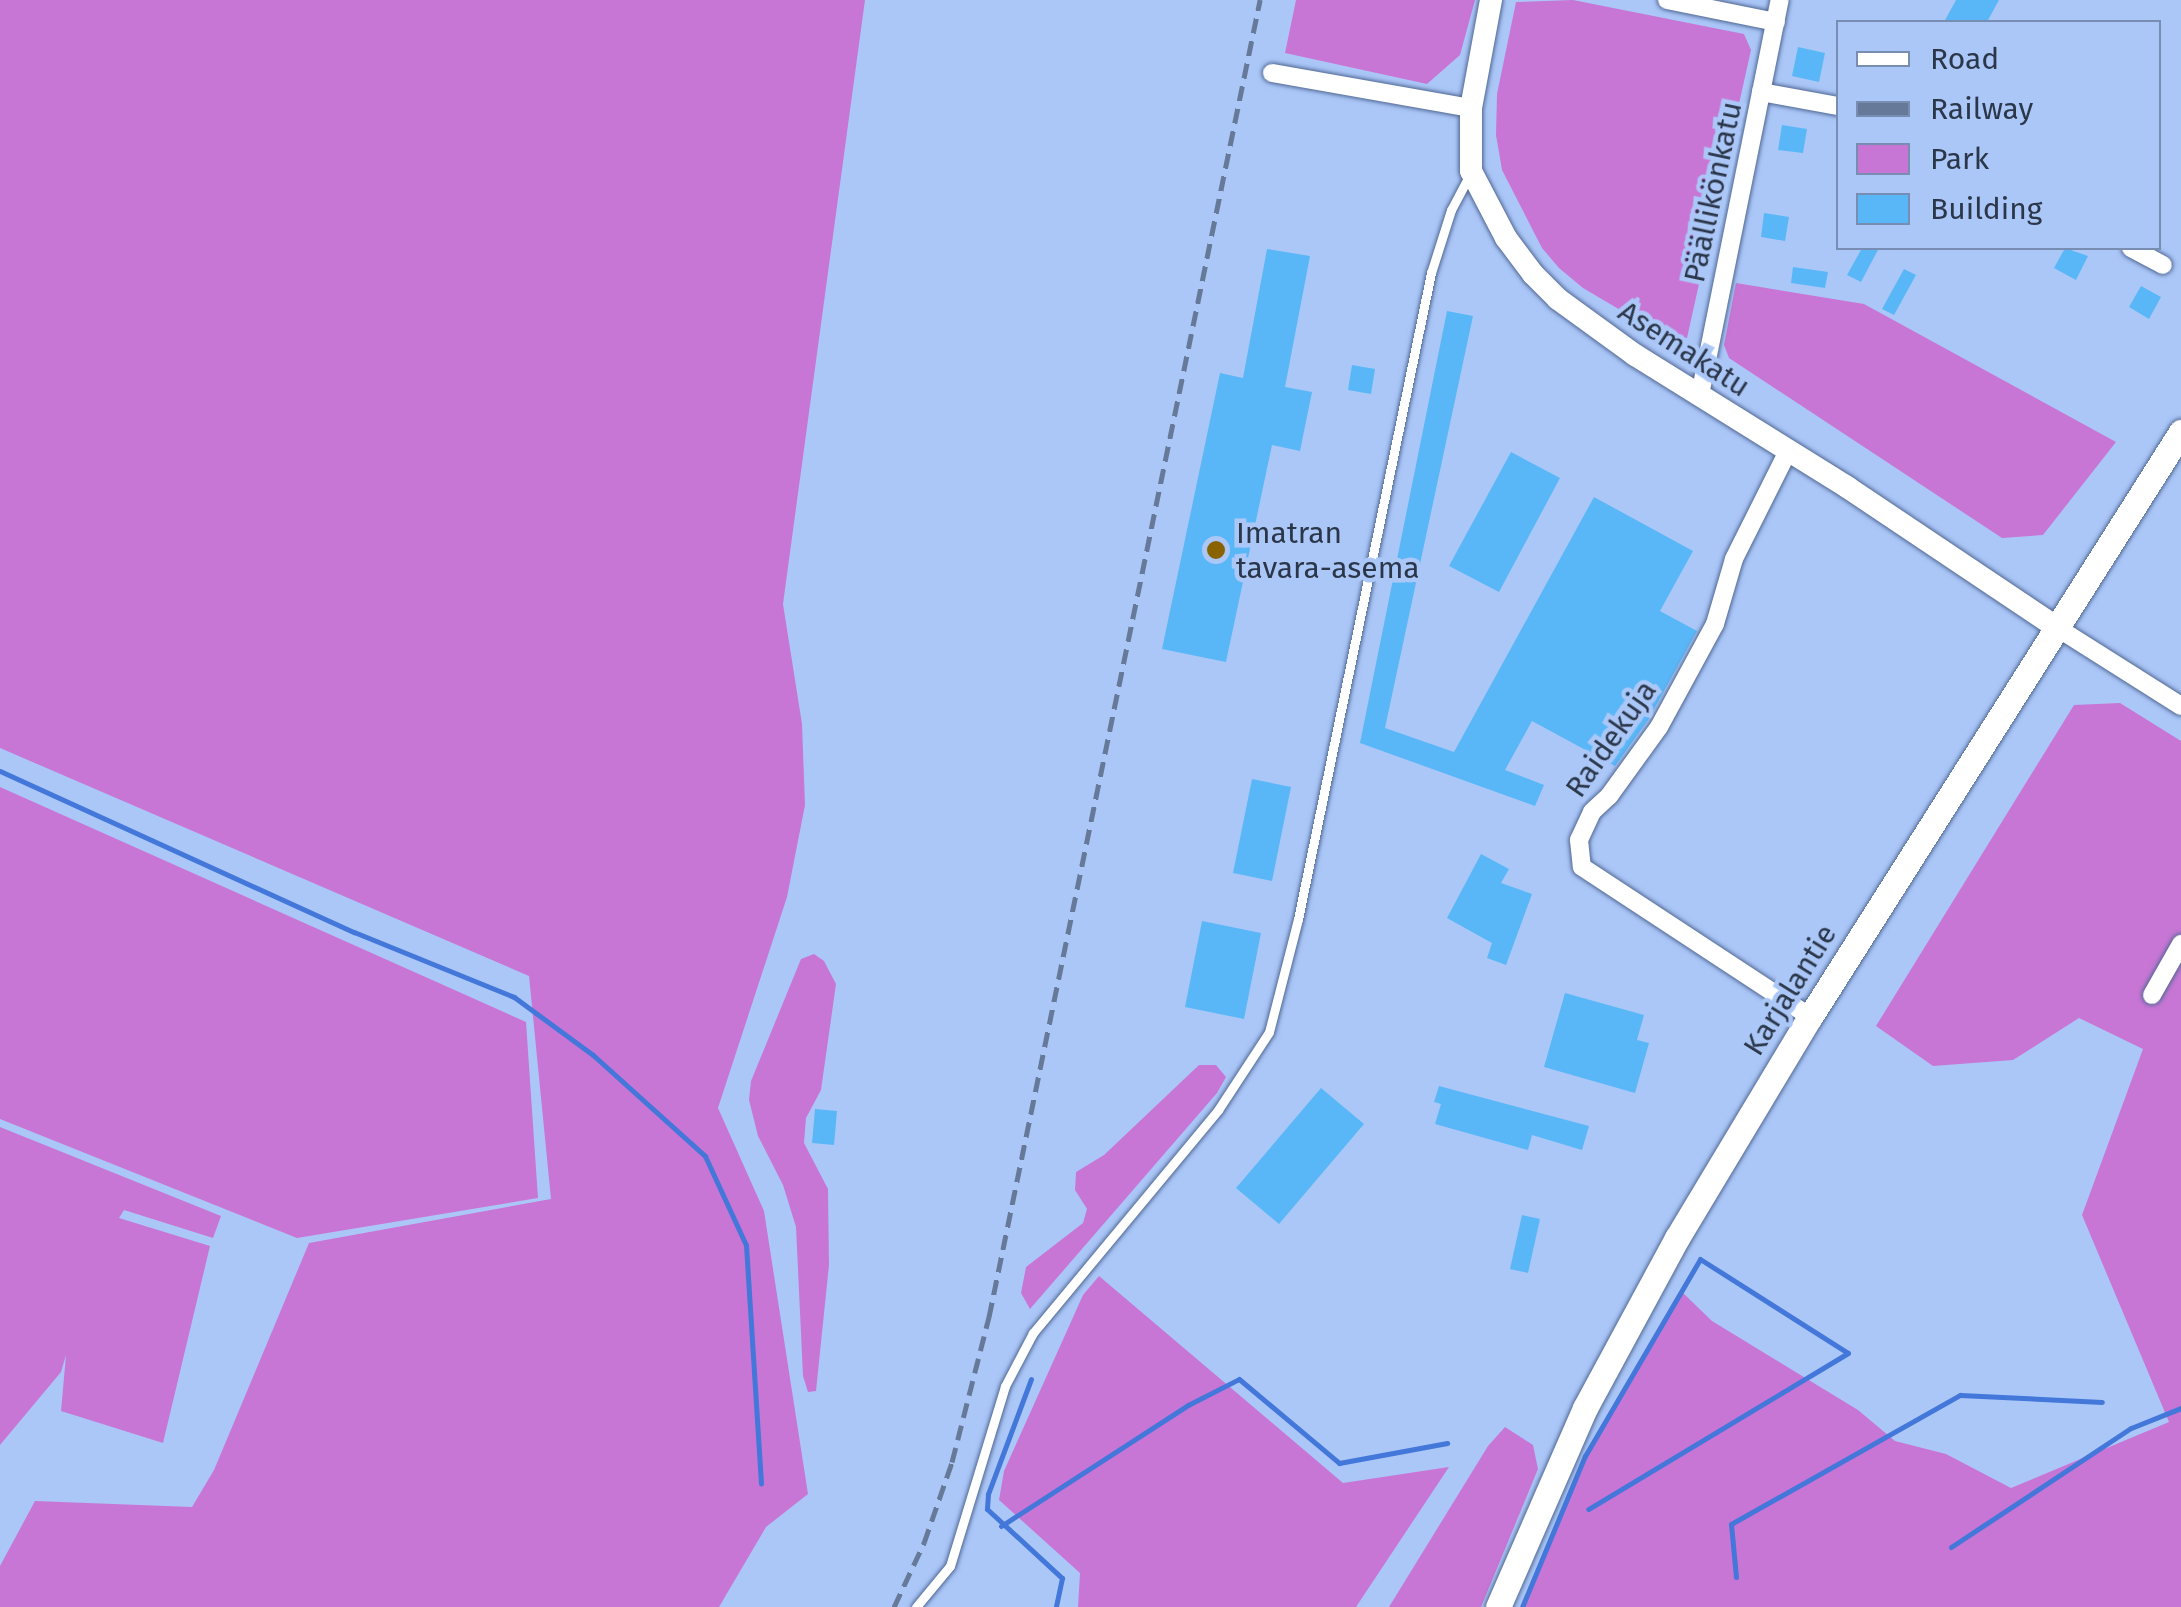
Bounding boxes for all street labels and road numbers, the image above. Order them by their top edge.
street label: Päällikönkatu [1676,98,1750,286]
street label: Asemakatu [1612,293,1756,405]
street label: Raidekuja [1558,674,1664,804]
street label: Karjalantie [1736,918,1844,1062]

